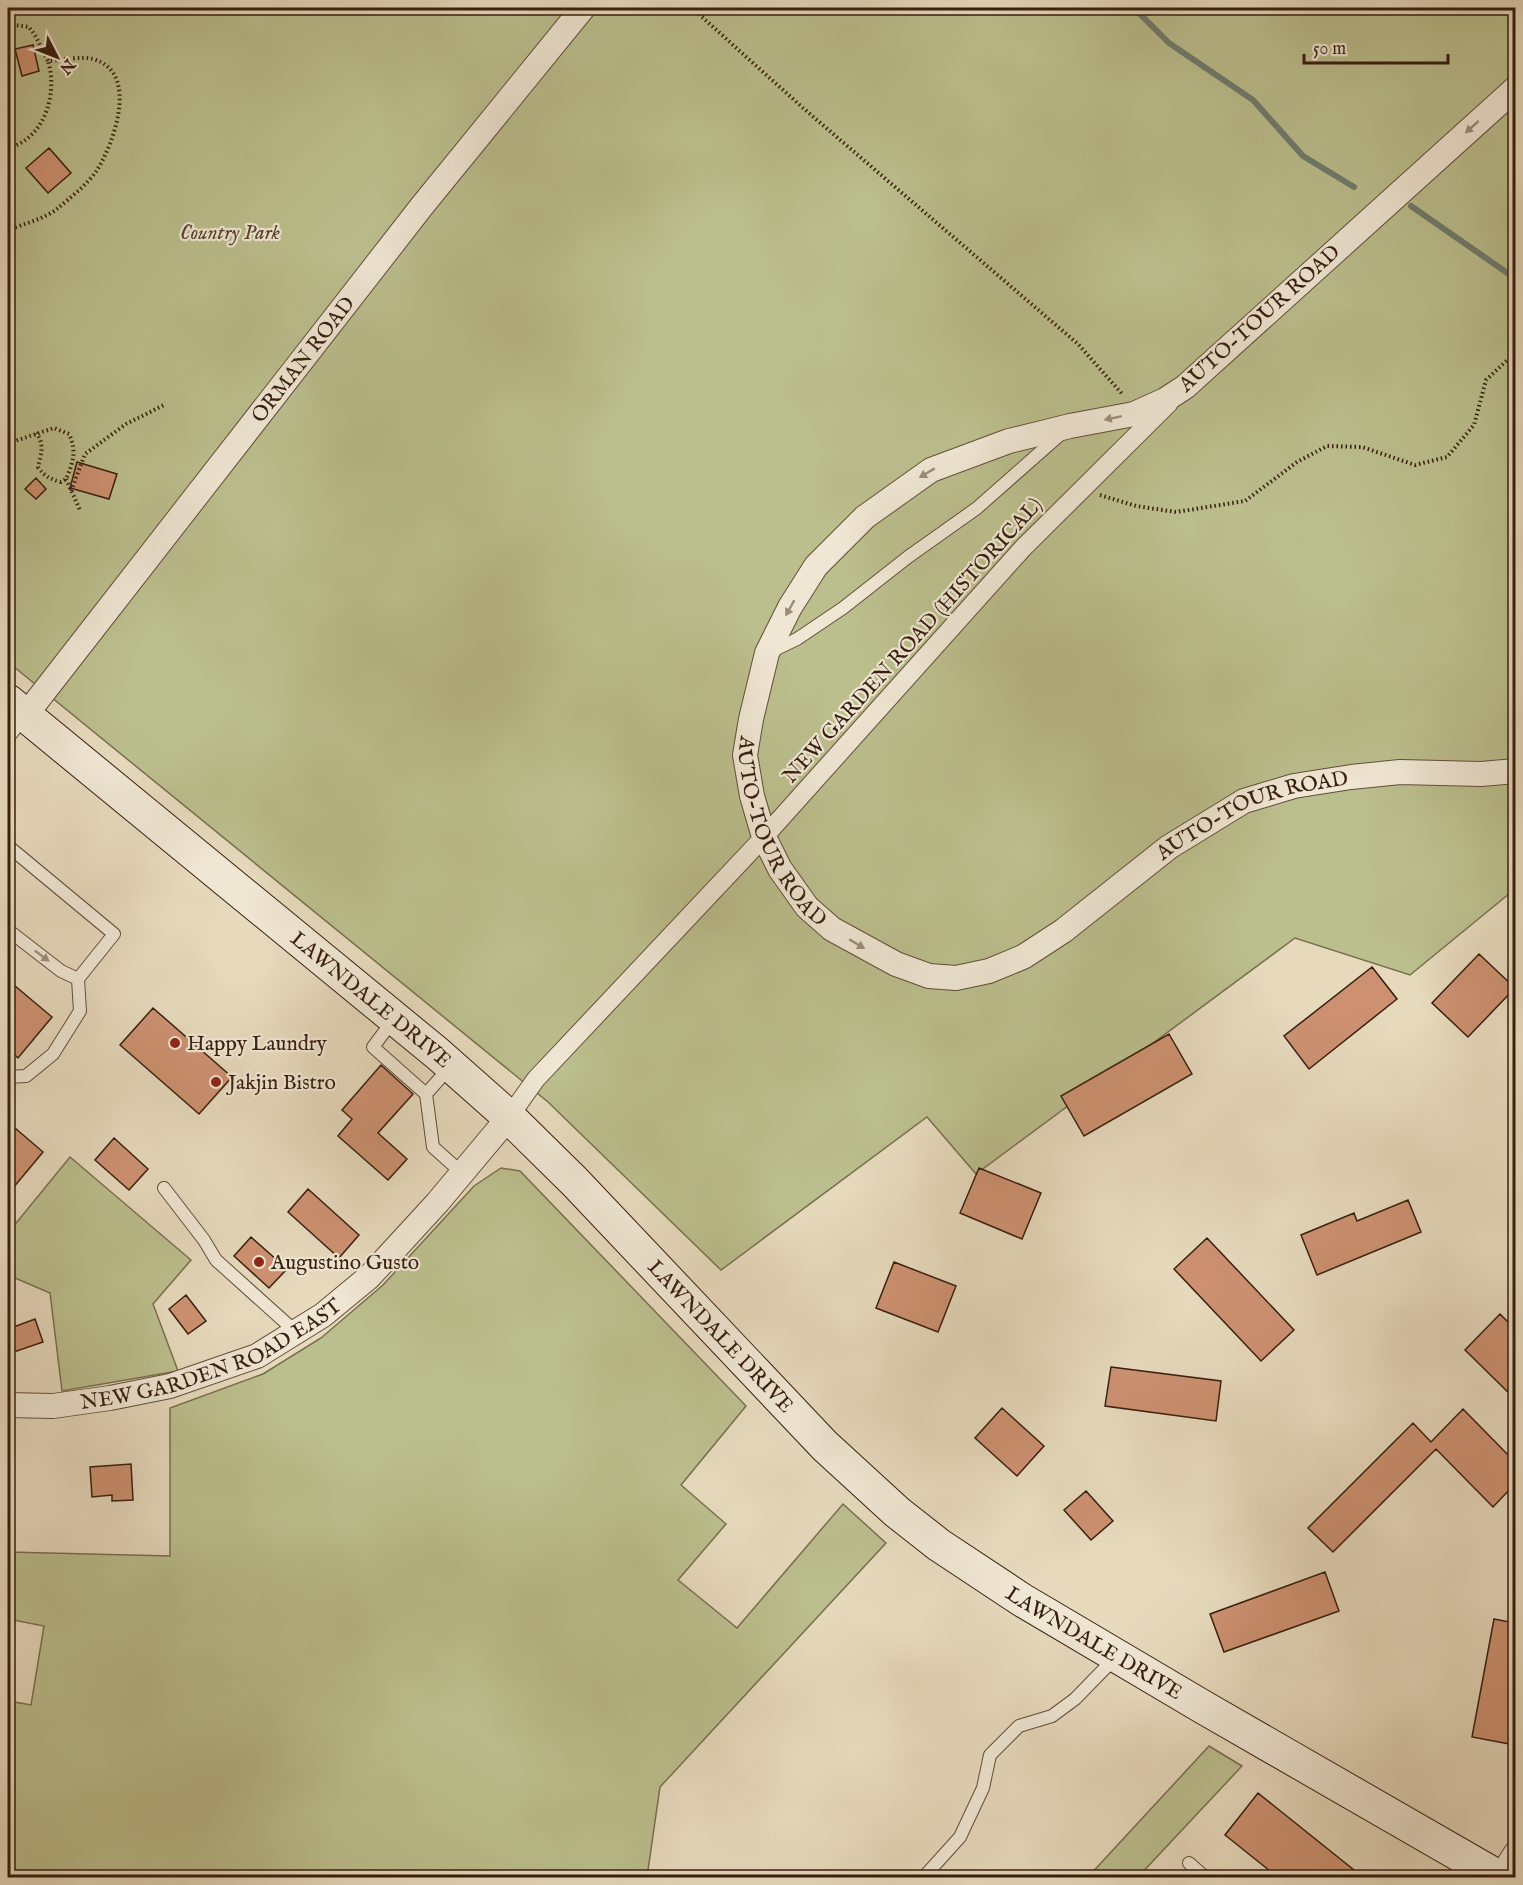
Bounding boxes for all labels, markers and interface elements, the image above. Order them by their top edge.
north arrow [27,27,87,87]
scale bar [1304,27,1448,65]
text: 50 m [1313,38,1346,61]
text: N [54,53,79,78]
one-way arrow [1465,120,1480,133]
park label: Country Park [180,220,281,247]
street label: AUTO-TOUR ROAD [1173,239,1346,399]
street label: ORMAN ROAD [246,291,362,429]
one-way arrow [1104,414,1122,424]
one-way arrow [919,468,935,479]
street label: NEW GARDEN ROAD (HISTORICAL) [777,492,1049,790]
one-way arrow [785,600,795,617]
street label: AUTO-TOUR ROAD [729,733,832,933]
street label: AUTO-TOUR ROAD [1150,766,1350,868]
street label: LAWNDALE DRIVE [284,926,457,1075]
one-way arrow [849,939,866,949]
one-way arrow [34,950,49,962]
place label: Happy Laundry [187,1031,328,1058]
marker: Happy Laundry [168,1036,182,1050]
place label: Jakjin Bistro [226,1070,336,1097]
marker: Jakjin Bistro [209,1075,223,1089]
place label: Augustino Gusto [270,1250,419,1277]
marker: Augustino Gusto [252,1255,266,1269]
street label: LAWNDALE DRIVE [641,1255,799,1419]
street label: NEW GARDEN ROAD EAST [79,1293,348,1417]
street label: LAWNDALE DRIVE [1000,1581,1187,1707]

